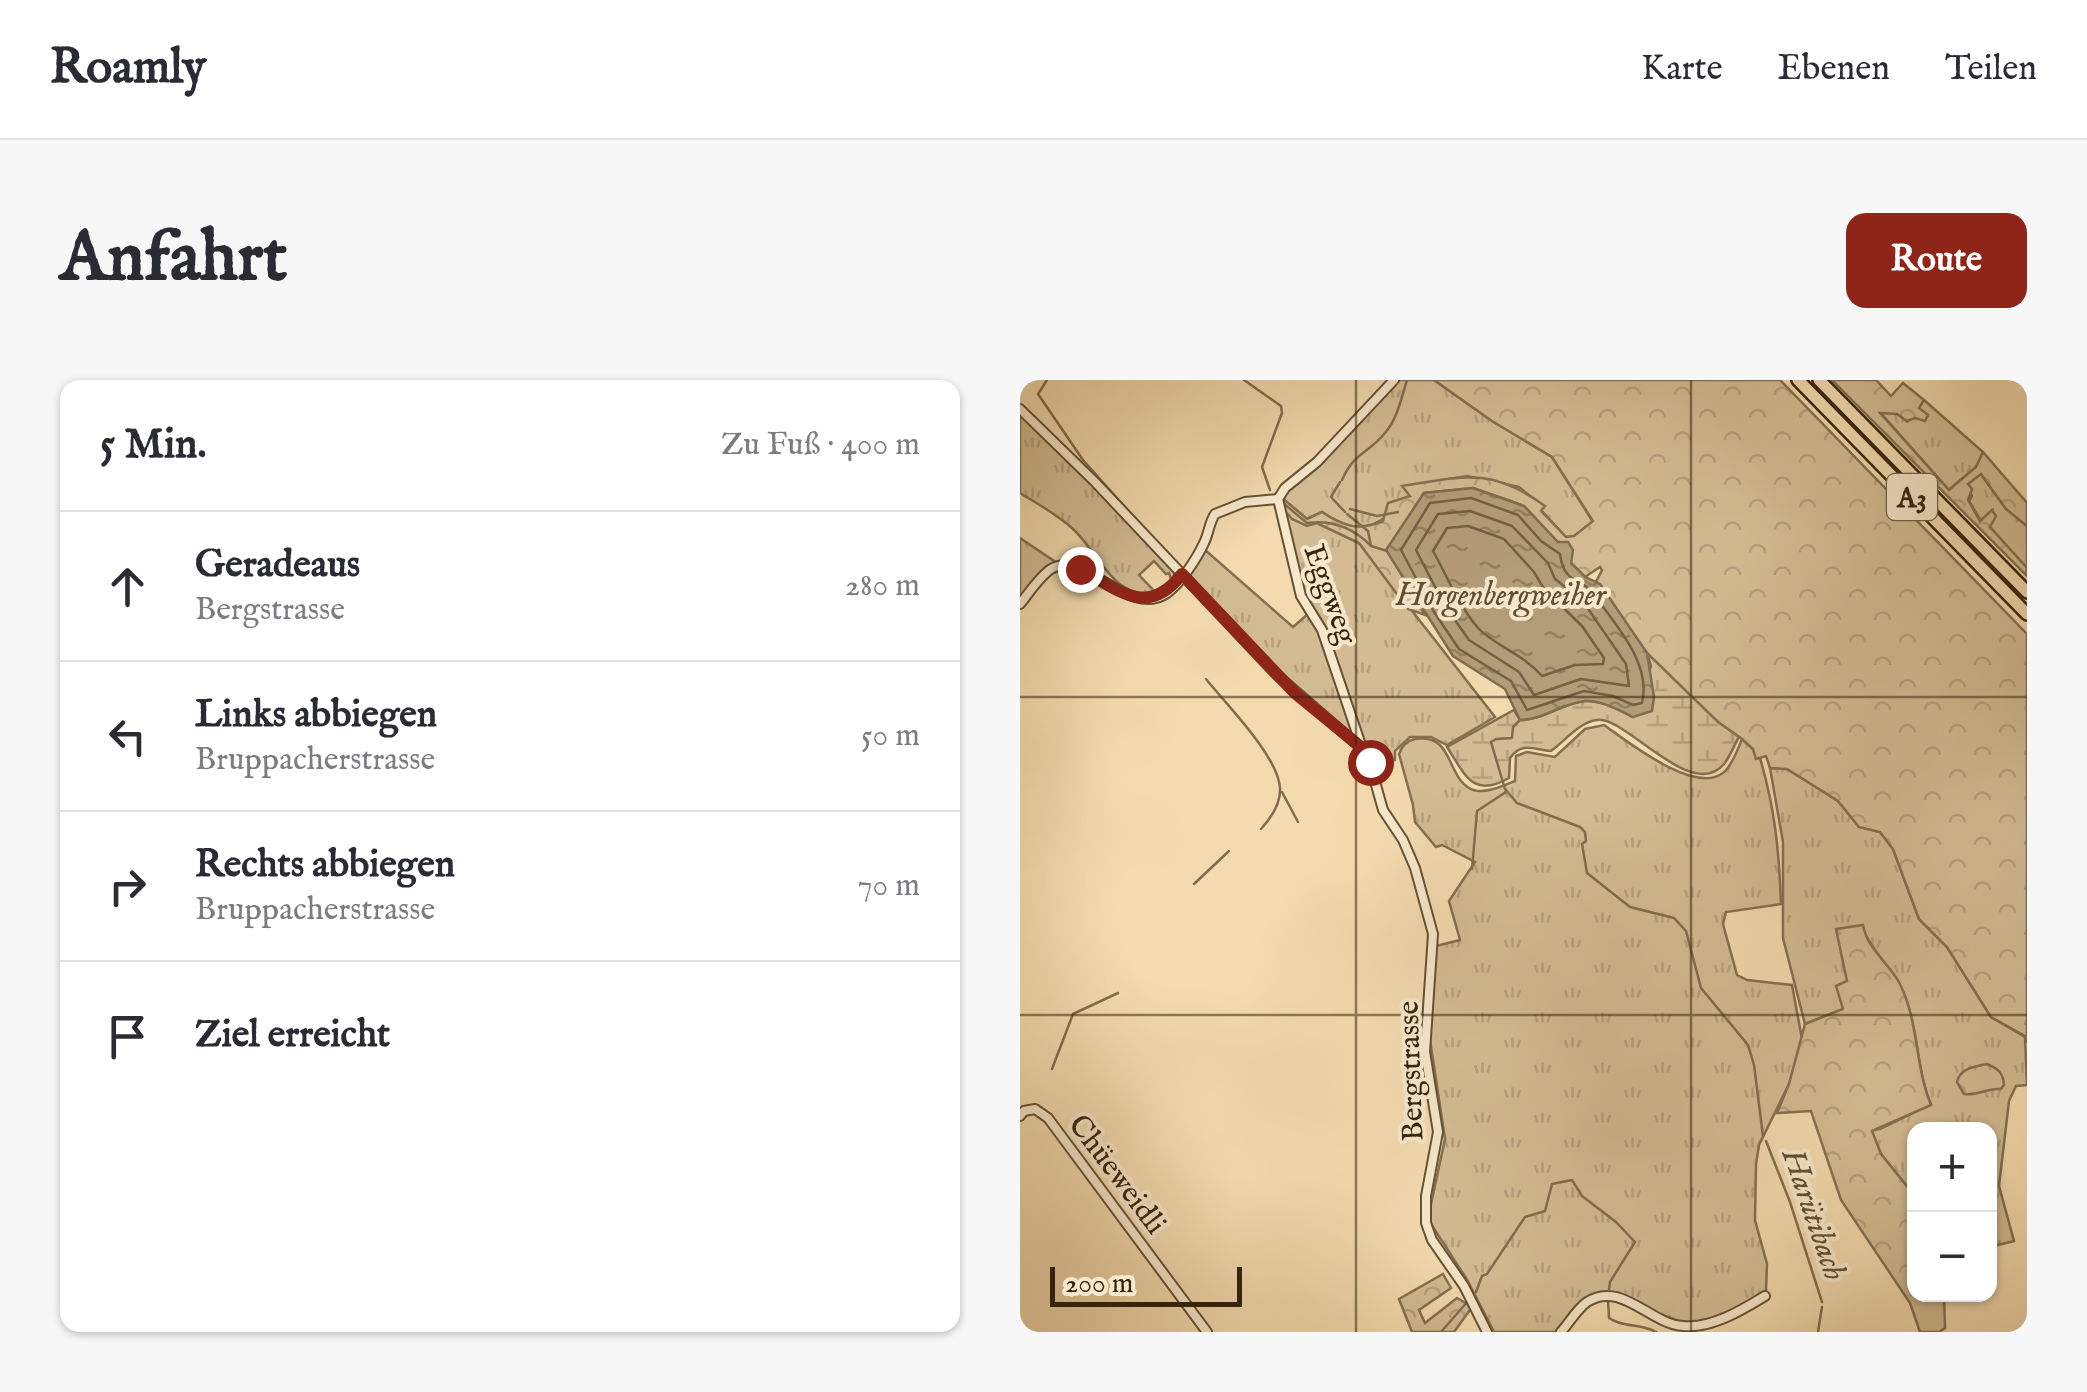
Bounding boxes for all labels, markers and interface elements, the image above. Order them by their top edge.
text: Roamly [50,39,206,99]
text: Karte [1641,47,1723,92]
text: Ebenen [1778,47,1890,92]
text: Teilen [1945,47,2037,92]
button: Route [1846,213,2027,308]
text: Anfahrt [60,216,287,304]
text: 5 Min. [100,419,207,472]
text: Zu Fuß · 400 m [721,425,920,466]
road number: A3 [1887,474,1937,520]
street label: Eggweg [1294,540,1365,650]
text: Geradeaus [195,542,360,590]
route end [1058,547,1104,593]
icon: ahead [100,559,155,614]
text: 280 m [845,566,920,607]
water label: Horgenbergweiher [1395,576,1608,617]
text: Bergstrasse [195,590,345,631]
text: Links abbiegen [195,692,437,740]
icon: left [100,709,155,764]
text: 50 m [861,716,920,757]
text: Bruppacherstrasse [195,740,435,781]
route start [1348,740,1394,786]
text: Rechts abbiegen [195,842,455,890]
icon: right [100,859,155,914]
text: 70 m [858,866,920,907]
text: Bruppacherstrasse [195,890,435,931]
street label: Bergstrasse [1391,1000,1433,1142]
icon: arrive [100,1009,155,1064]
text: Ziel erreicht [195,1012,390,1060]
street label: Chüeweidli [1059,1108,1174,1243]
map controls [1907,1122,1997,1302]
button: + [1907,1122,1997,1212]
water label: Harütibach [1771,1143,1854,1286]
button: − [1907,1212,1997,1302]
scale bar [1050,1262,1242,1306]
text: 200 m [1065,1267,1133,1302]

